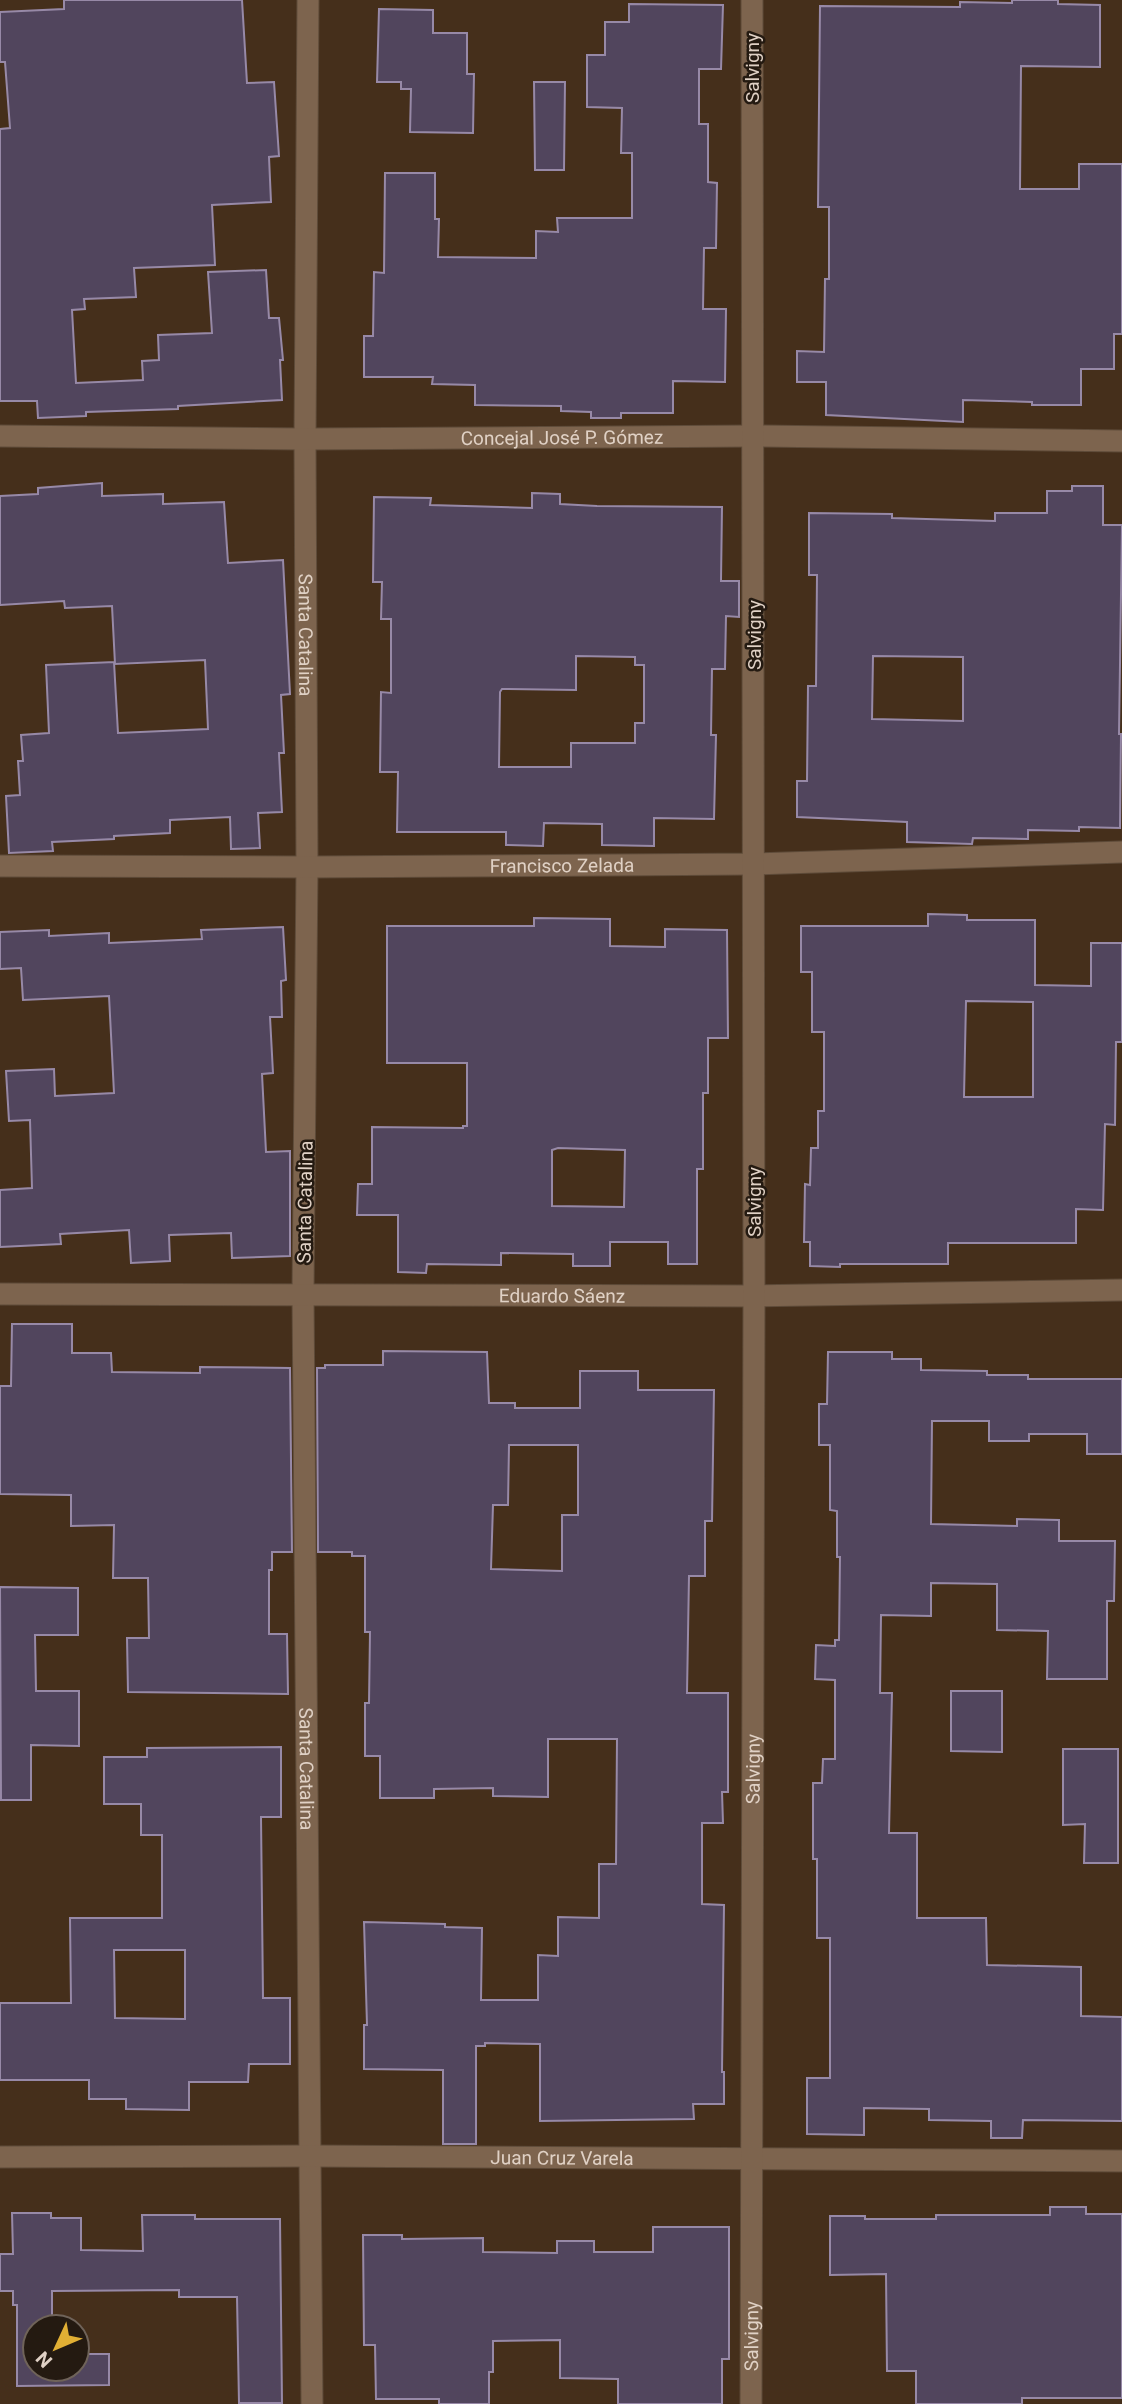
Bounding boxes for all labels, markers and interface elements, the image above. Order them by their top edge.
street label: Salvigny [741,33,764,103]
street label: Concejal José P. Gómez [461,425,663,449]
street label: Santa Catalina [294,574,318,696]
street label: Salvigny [743,600,766,670]
street label: Francisco Zelada [490,853,634,877]
street label: Santa Catalina [292,1140,318,1264]
street label: Salvigny [743,1167,766,1237]
street label: Eduardo Sáenz [499,1284,625,1307]
street label: Santa Catalina [295,1707,319,1830]
street label: Salvigny [741,1734,764,1804]
street label: Juan Cruz Varela [490,2146,634,2169]
street label: Salvigny [740,2301,763,2371]
north arrow [21,2313,91,2383]
text: N [31,2347,57,2372]

